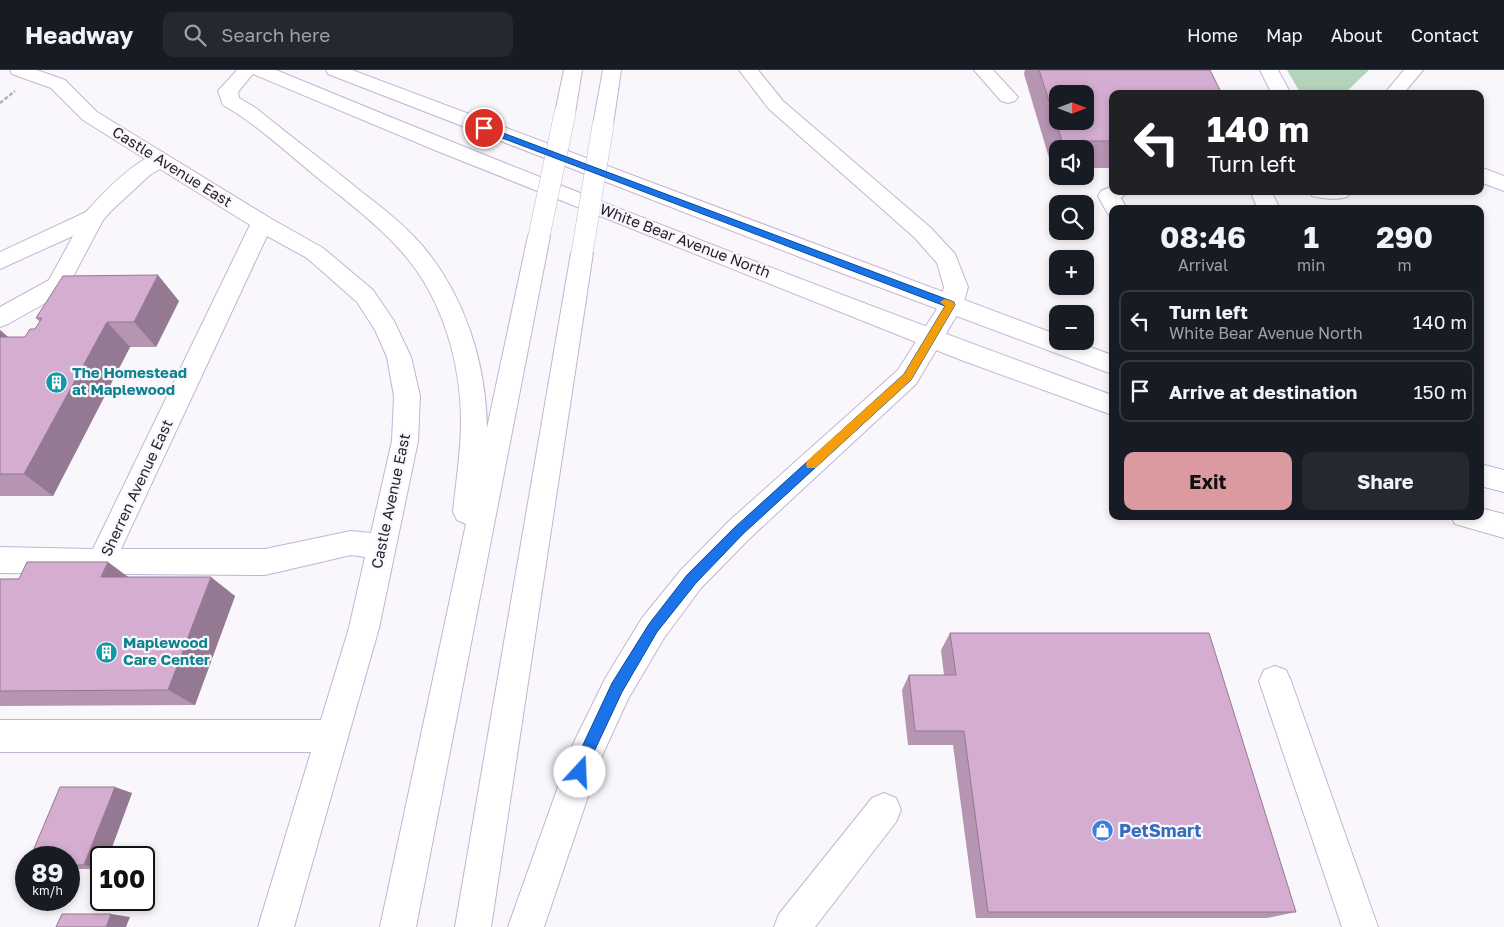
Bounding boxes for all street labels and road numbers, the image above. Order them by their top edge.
street label: Castle Avenue East [109,122,236,210]
street label: White Bear Avenue North [597,199,773,281]
street label: Sherren Avenue East [96,416,176,559]
street label: Castle Avenue East [367,431,413,570]

